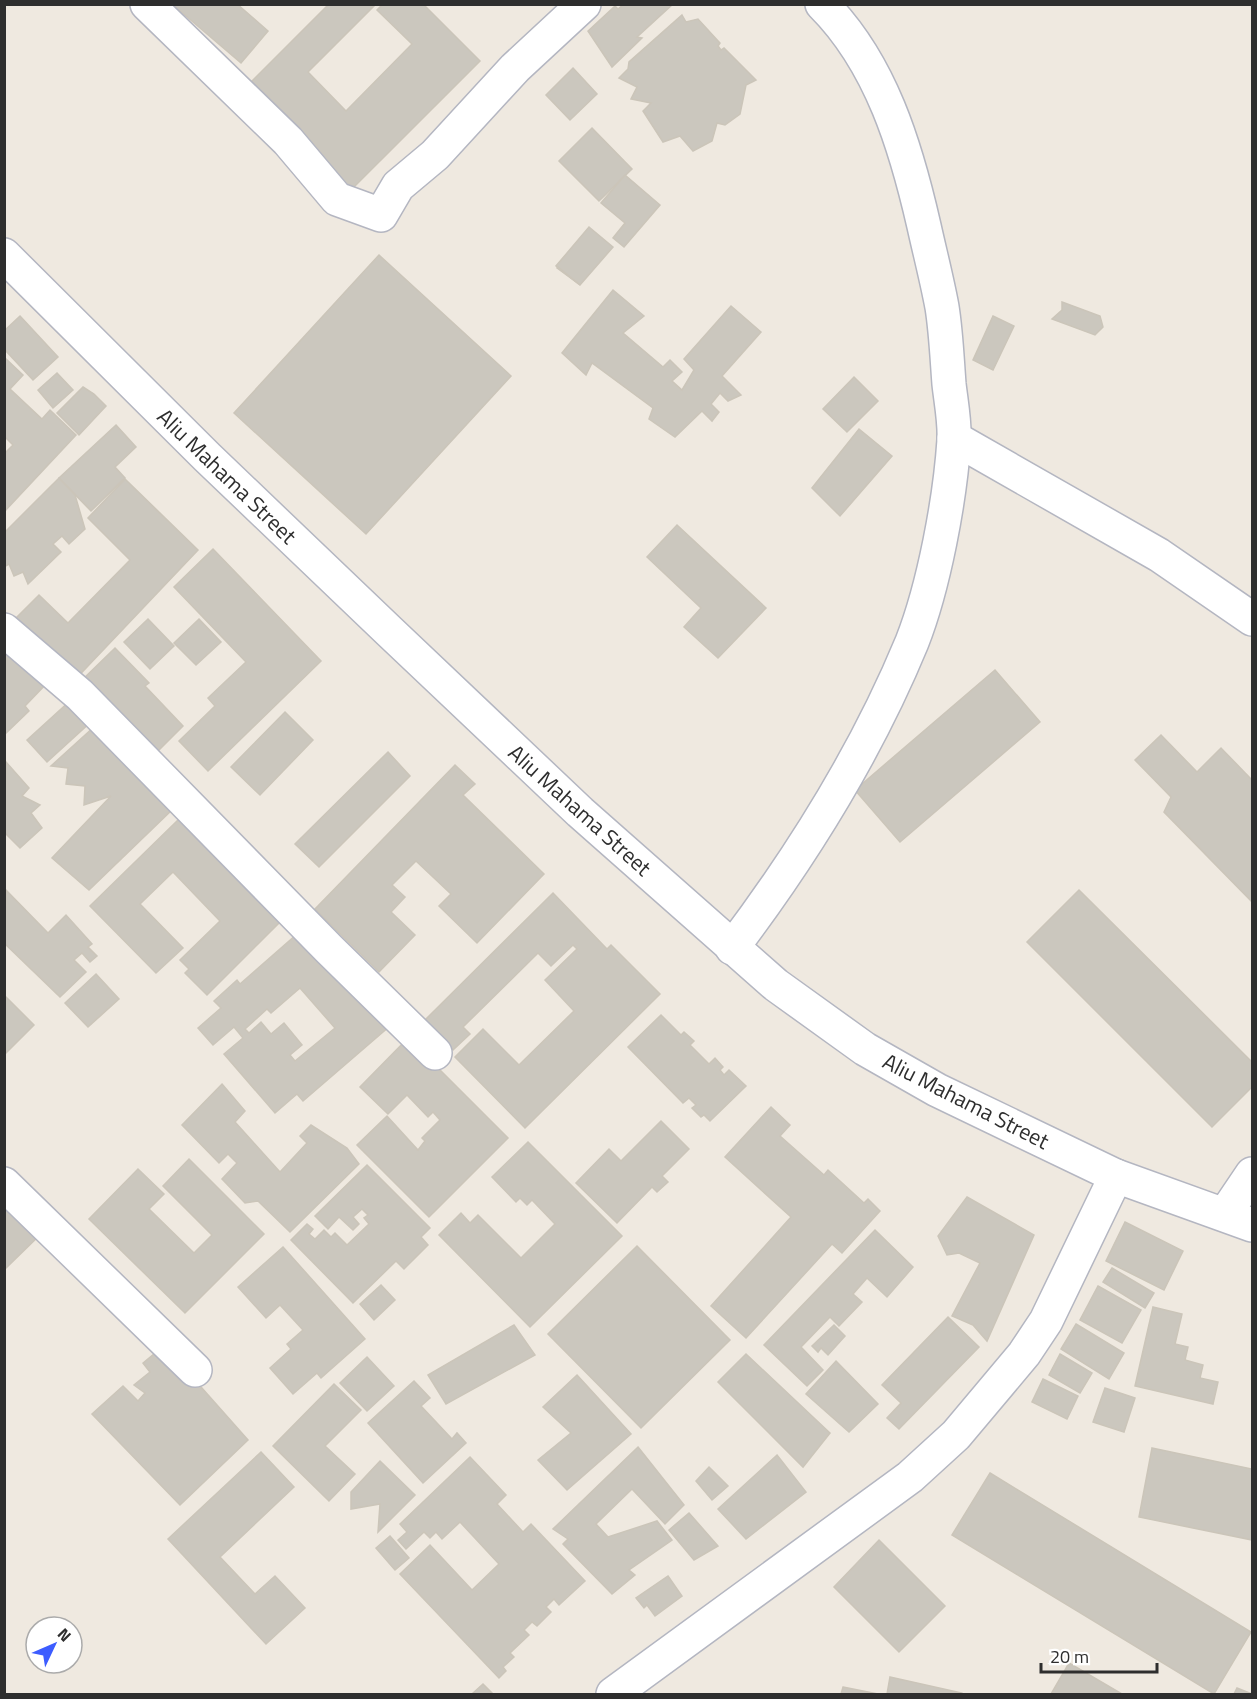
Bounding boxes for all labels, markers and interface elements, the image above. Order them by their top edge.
street label: Aliu Mahama Street [149,400,305,552]
street label: Aliu Mahama Street [501,736,660,884]
street label: Aliu Mahama Street [877,1044,1055,1158]
north arrow [24,1615,84,1675]
text: N [52,1622,77,1647]
scale bar [1041,1636,1156,1674]
text: 20 m [1050,1643,1089,1670]

